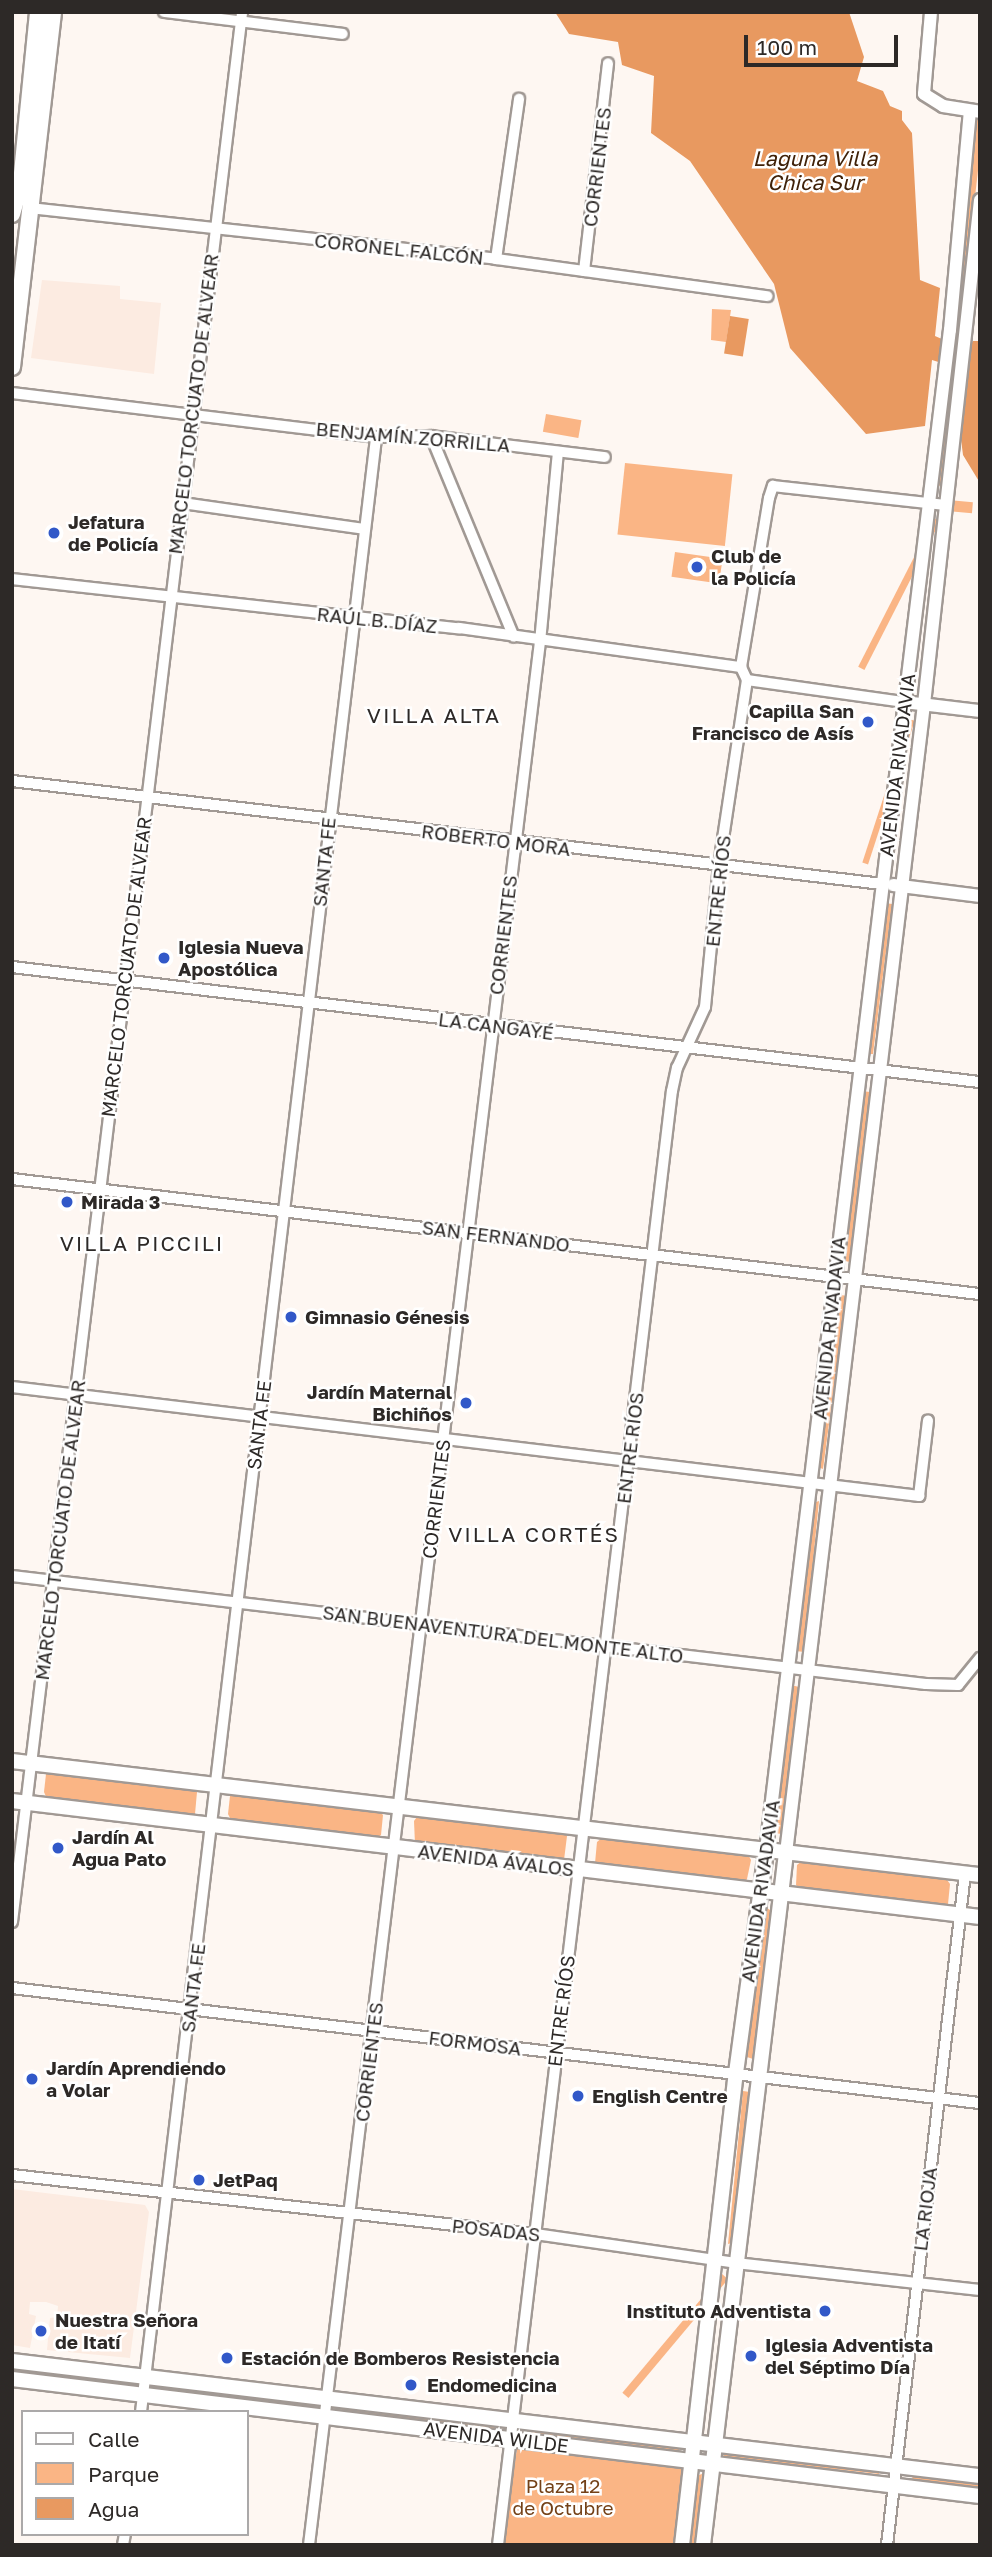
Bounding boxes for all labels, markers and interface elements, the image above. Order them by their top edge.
scale bar [747,21,901,65]
text: 100 m [757,34,817,60]
street label: CORRIENTES [578,106,616,228]
water label: Laguna Villa Chica Sur [753,145,877,195]
street label: CORONEL FALCÓN [313,229,485,269]
street label: MARCELO TORCUATO DE ALVEAR [163,252,223,556]
street label: BENJAMÍN ZORRILLA [315,417,511,457]
place label: Jefatura de Policía [68,511,158,555]
marker: Jefatura de Policía [46,525,62,541]
place label: Club de la Policía [711,545,796,589]
marker: Club de la Policía [689,559,705,575]
street label: RAÚL B. DÍAZ [316,602,438,638]
street label: AVENIDA RIVADAVIA [874,672,920,858]
place label: Capilla San Francisco de Asís [692,700,854,744]
district label: VILLA ALTA [368,702,500,728]
marker: Capilla San Francisco de Asís [860,714,876,730]
street label: MARCELO TORCUATO DE ALVEAR [96,815,156,1119]
street label: SANTA FE [308,816,340,908]
street label: ROBERTO MORA [420,820,572,860]
street label: ENTRE RÍOS [701,834,735,948]
street label: CORRIENTES [484,874,522,996]
place label: Iglesia Nueva Apostólica [178,936,304,980]
marker: Iglesia Nueva Apostólica [156,950,172,966]
street label: LA CANGAYÉ [437,1008,555,1044]
place label: Mirada 3 [81,1191,160,1213]
marker: Mirada 3 [59,1194,75,1210]
street label: SAN FERNANDO [421,1216,571,1256]
district label: VILLA PICCILI [61,1230,223,1256]
street label: AVENIDA RIVADAVIA [808,1235,850,1421]
place label: Gimnasio Génesis [305,1306,470,1328]
marker: Gimnasio Génesis [283,1309,299,1325]
street label: MARCELO TORCUATO DE ALVEAR [30,1378,90,1682]
street label: SANTA FE [242,1379,276,1471]
place label: Jardín Maternal Bichiños [307,1381,452,1425]
street label: ENTRE RÍOS [612,1391,648,1505]
marker: Jardín Maternal Bichiños [458,1395,474,1411]
street label: CORRIENTES [417,1438,455,1560]
district label: VILLA CORTÉS [450,1521,618,1547]
street label: SAN BUENAVENTURA DEL MONTE ALTO [321,1601,685,1667]
street label: AVENIDA RIVADAVIA [736,1798,784,1984]
place label: Jardín Al Agua Pato [72,1826,167,1870]
street label: AVENIDA ÁVALOS [417,1839,575,1881]
marker: Jardín Al Agua Pato [50,1840,66,1856]
street label: SANTA FE [176,1942,210,2034]
street label: ENTRE RÍOS [543,1954,579,2068]
street label: CORRIENTES [350,2001,388,2123]
street label: FORMOSA [427,2026,523,2060]
place label: Jardín Aprendiendo a Volar [46,2057,226,2101]
marker: Jardín Aprendiendo a Volar [24,2071,40,2087]
place label: English Centre [592,2085,728,2107]
marker: English Centre [570,2088,586,2104]
street label: LA RIOJA [909,2166,941,2252]
place label: JetPaq [213,2169,278,2191]
marker: JetPaq [191,2172,207,2188]
street label: POSADAS [451,2214,541,2246]
place label: Instituto Adventista [626,2300,811,2322]
marker: Instituto Adventista [817,2303,833,2319]
place label: Nuestra Señora de Itatí [55,2309,198,2353]
marker: Nuestra Señora de Itatí [33,2323,49,2339]
place label: Iglesia Adventista del Séptimo Día [765,2334,933,2378]
place label: Estación de Bomberos Resistencia [241,2347,560,2369]
marker: Iglesia Adventista del Séptimo Día [743,2348,759,2364]
marker: Estación de Bomberos Resistencia [219,2350,235,2366]
place label: Endomedicina [427,2374,557,2396]
marker: Endomedicina [401,2375,421,2395]
legend [21,2410,248,2536]
street label: AVENIDA WILDE [422,2417,570,2457]
text: Calle [88,2426,140,2452]
text: Parque [88,2461,159,2487]
park label: Plaza 12 de Octubre [513,2475,613,2519]
text: Agua [88,2496,139,2522]

